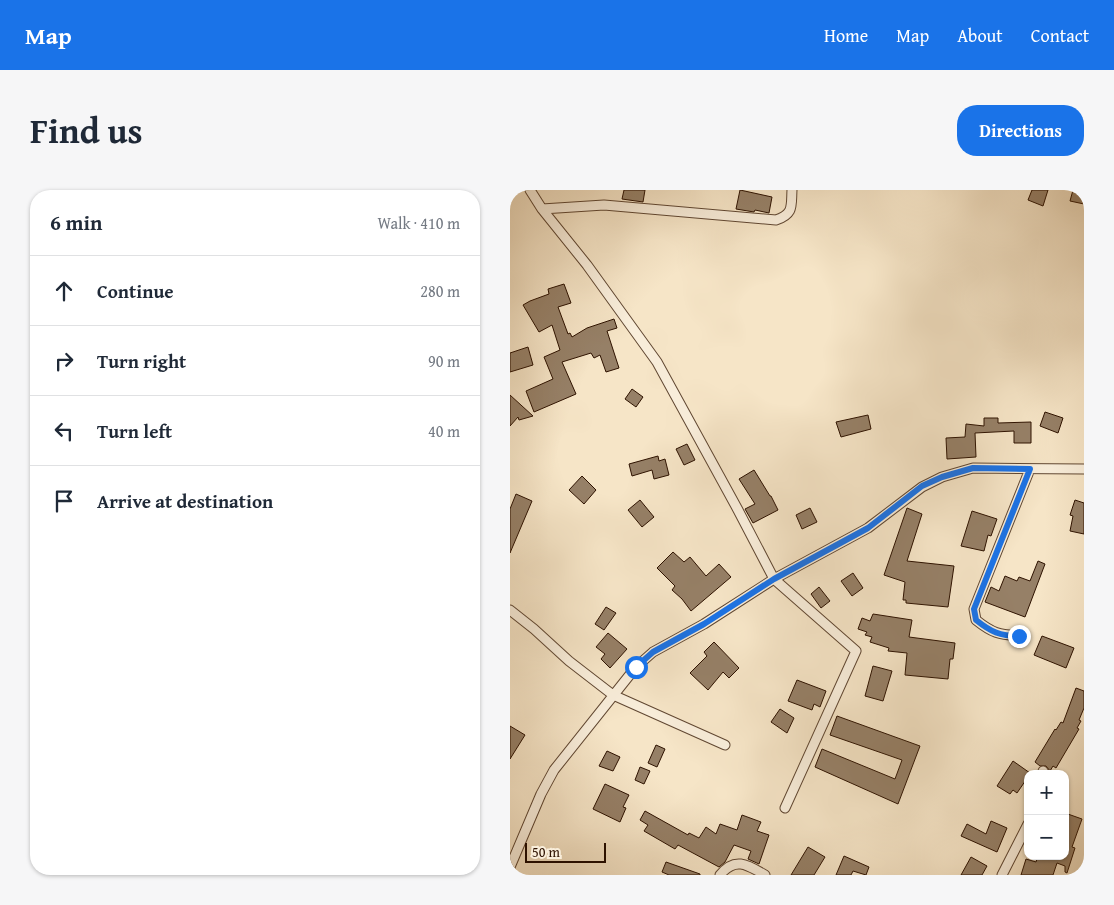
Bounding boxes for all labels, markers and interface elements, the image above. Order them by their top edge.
text: Map [25,18,72,53]
text: Home [824,22,868,49]
text: Map [896,22,929,49]
text: About [957,22,1003,49]
text: Contact [1031,22,1089,49]
text: Find us [30,105,143,156]
button: Directions [957,105,1084,156]
text: 6 min [50,207,102,238]
text: Walk · 410 m [377,211,460,235]
icon: ahead [50,277,78,305]
text: Continue [97,277,174,305]
text: 280 m [420,279,460,303]
icon: right [50,347,78,375]
text: Turn right [97,347,186,375]
text: 90 m [428,349,460,373]
icon: left [50,417,78,445]
text: Turn left [97,417,172,445]
text: 40 m [428,419,460,443]
icon: arrive [50,487,78,515]
text: Arrive at destination [97,487,273,515]
route end [1008,625,1031,648]
route start [625,656,648,679]
map controls [1024,770,1069,860]
button: + [1024,770,1069,815]
button: − [1024,815,1069,860]
scale bar [525,840,606,863]
text: 50 m [532,842,560,862]

